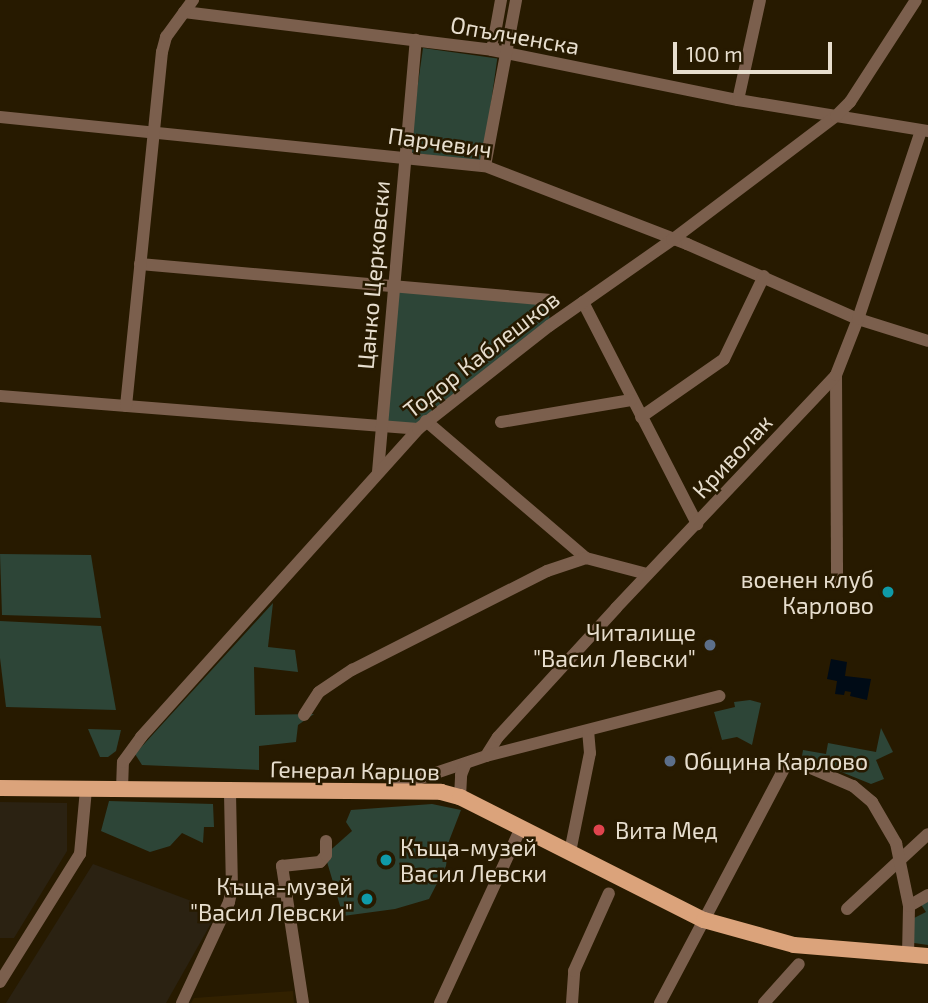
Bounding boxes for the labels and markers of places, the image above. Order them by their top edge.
place label: военен клуб Карлово [741,565,874,619]
marker: военен клуб Карлово [880,584,896,600]
place label: Читалище "Васил Левски" [533,618,696,672]
marker: Читалище "Васил Левски" [702,637,718,653]
place label: Община Карлово [684,747,868,775]
marker: Община Карлово [662,753,678,769]
place label: Вита Мед [615,816,718,844]
marker: Вита Мед [589,820,609,840]
place label: Къща-музей Васил Левски [400,833,547,887]
marker: Къща-музей Васил Левски [378,852,394,868]
place label: Къща-музей "Васил Левски" [190,872,353,926]
marker: Къща-музей "Васил Левски" [359,891,375,907]

